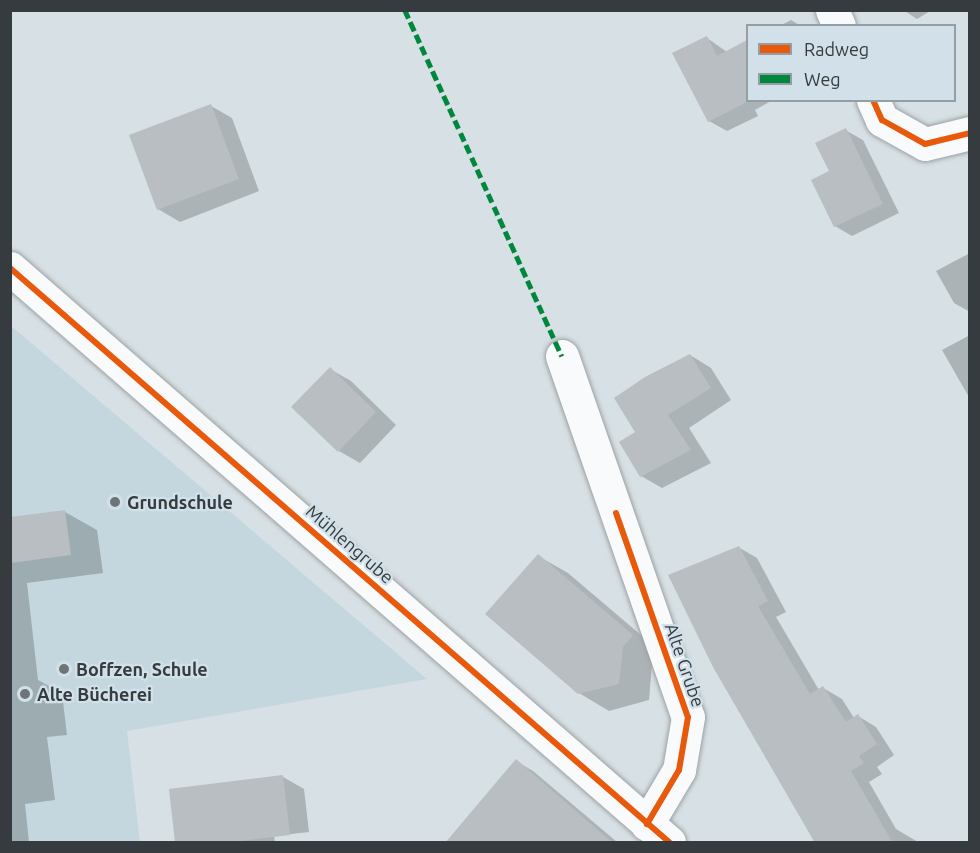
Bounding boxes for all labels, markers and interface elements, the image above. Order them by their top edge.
legend [746,24,956,102]
text: Radweg [804,39,869,59]
text: Weg [804,69,841,89]
place label: Grundschule [127,491,233,513]
marker: Grundschule [108,495,122,509]
street label: Mühlengrube [302,500,398,588]
street label: Alte Grube [661,620,709,710]
place label: Boffzen, Schule [76,658,208,680]
marker: Boffzen, Schule [57,662,71,676]
place label: Alte Bücherei [37,683,152,705]
marker: Alte Bücherei [18,687,32,701]

